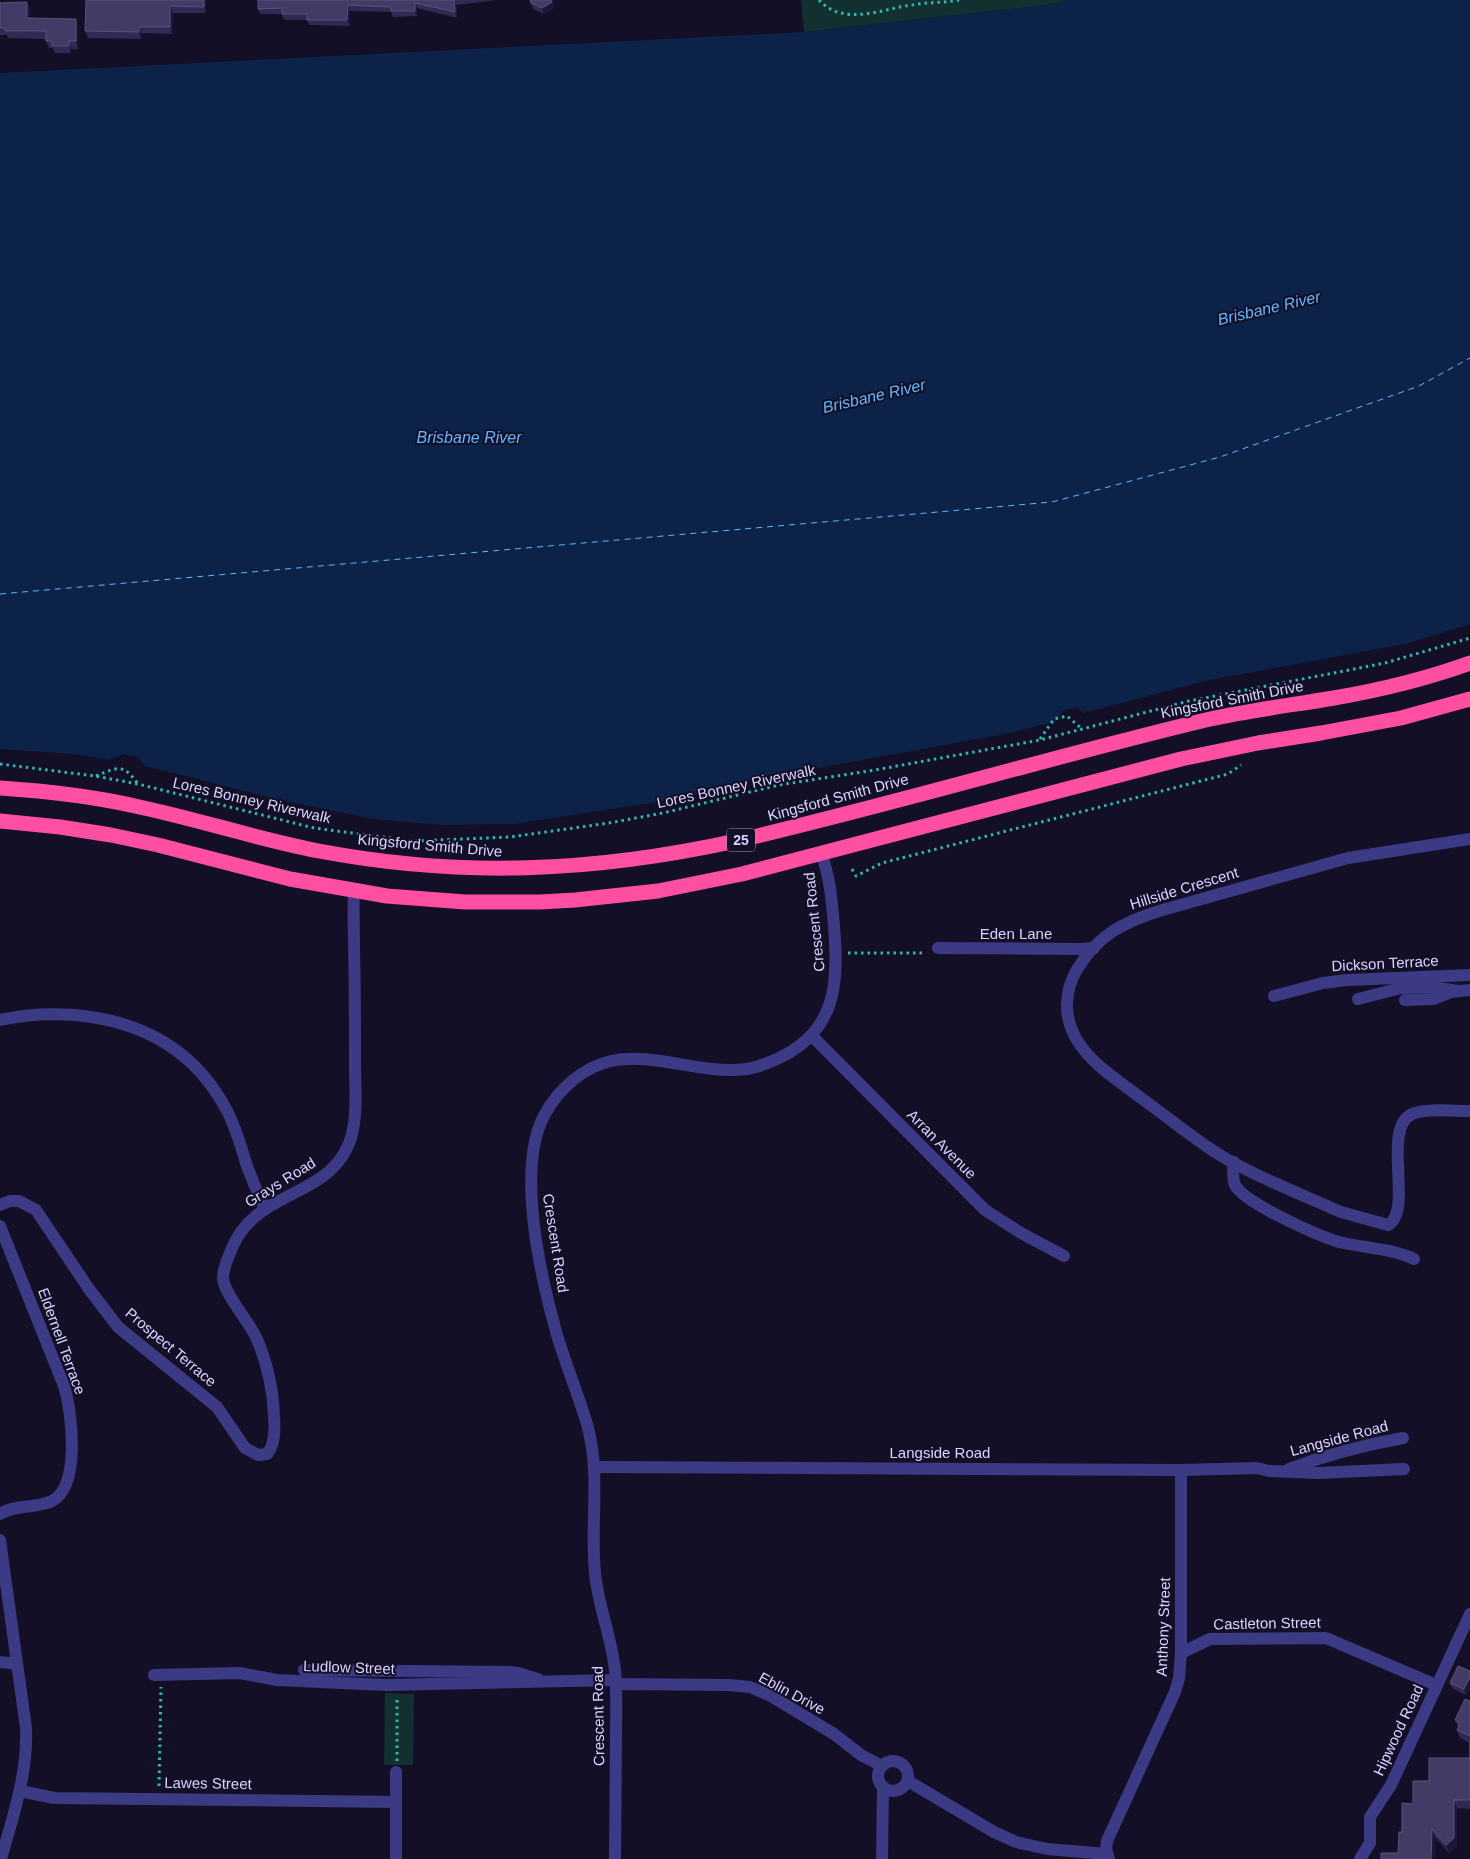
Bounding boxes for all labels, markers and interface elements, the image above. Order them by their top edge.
water label: Brisbane River [1216,288,1323,328]
water label: Brisbane River [821,376,928,416]
water label: Brisbane River [417,429,522,446]
street label: Kingsford Smith Drive [1159,677,1305,721]
street label: Lores Bonney Riverwalk [655,761,817,811]
street label: Kingsford Smith Drive [766,770,910,824]
street label: Lores Bonney Riverwalk [171,774,333,827]
road number: 25 [727,828,755,852]
street label: Kingsford Smith Drive [357,830,503,860]
street label: Hillside Crescent [1128,863,1241,913]
street label: Crescent Road [800,871,828,973]
street label: Eden Lane [980,925,1052,942]
street label: Dickson Terrace [1331,952,1439,974]
street label: Arran Avenue [904,1106,980,1182]
street label: Grays Road [242,1154,318,1210]
street label: Crescent Road [540,1192,572,1294]
street label: Eldernell Terrace [35,1285,89,1397]
street label: Prospect Terrace [122,1304,220,1390]
street label: Langside Road [1288,1417,1390,1459]
street label: Langside Road [890,1444,990,1461]
street label: Anthony Street [1153,1576,1173,1677]
street label: Castleton Street [1213,1614,1322,1632]
street label: Ludlow Street [303,1657,396,1677]
street label: Crescent Road [589,1666,607,1766]
street label: Eblin Drive [756,1668,828,1718]
street label: Hipwood Road [1370,1682,1426,1778]
street label: Lawes Street [164,1774,253,1792]

